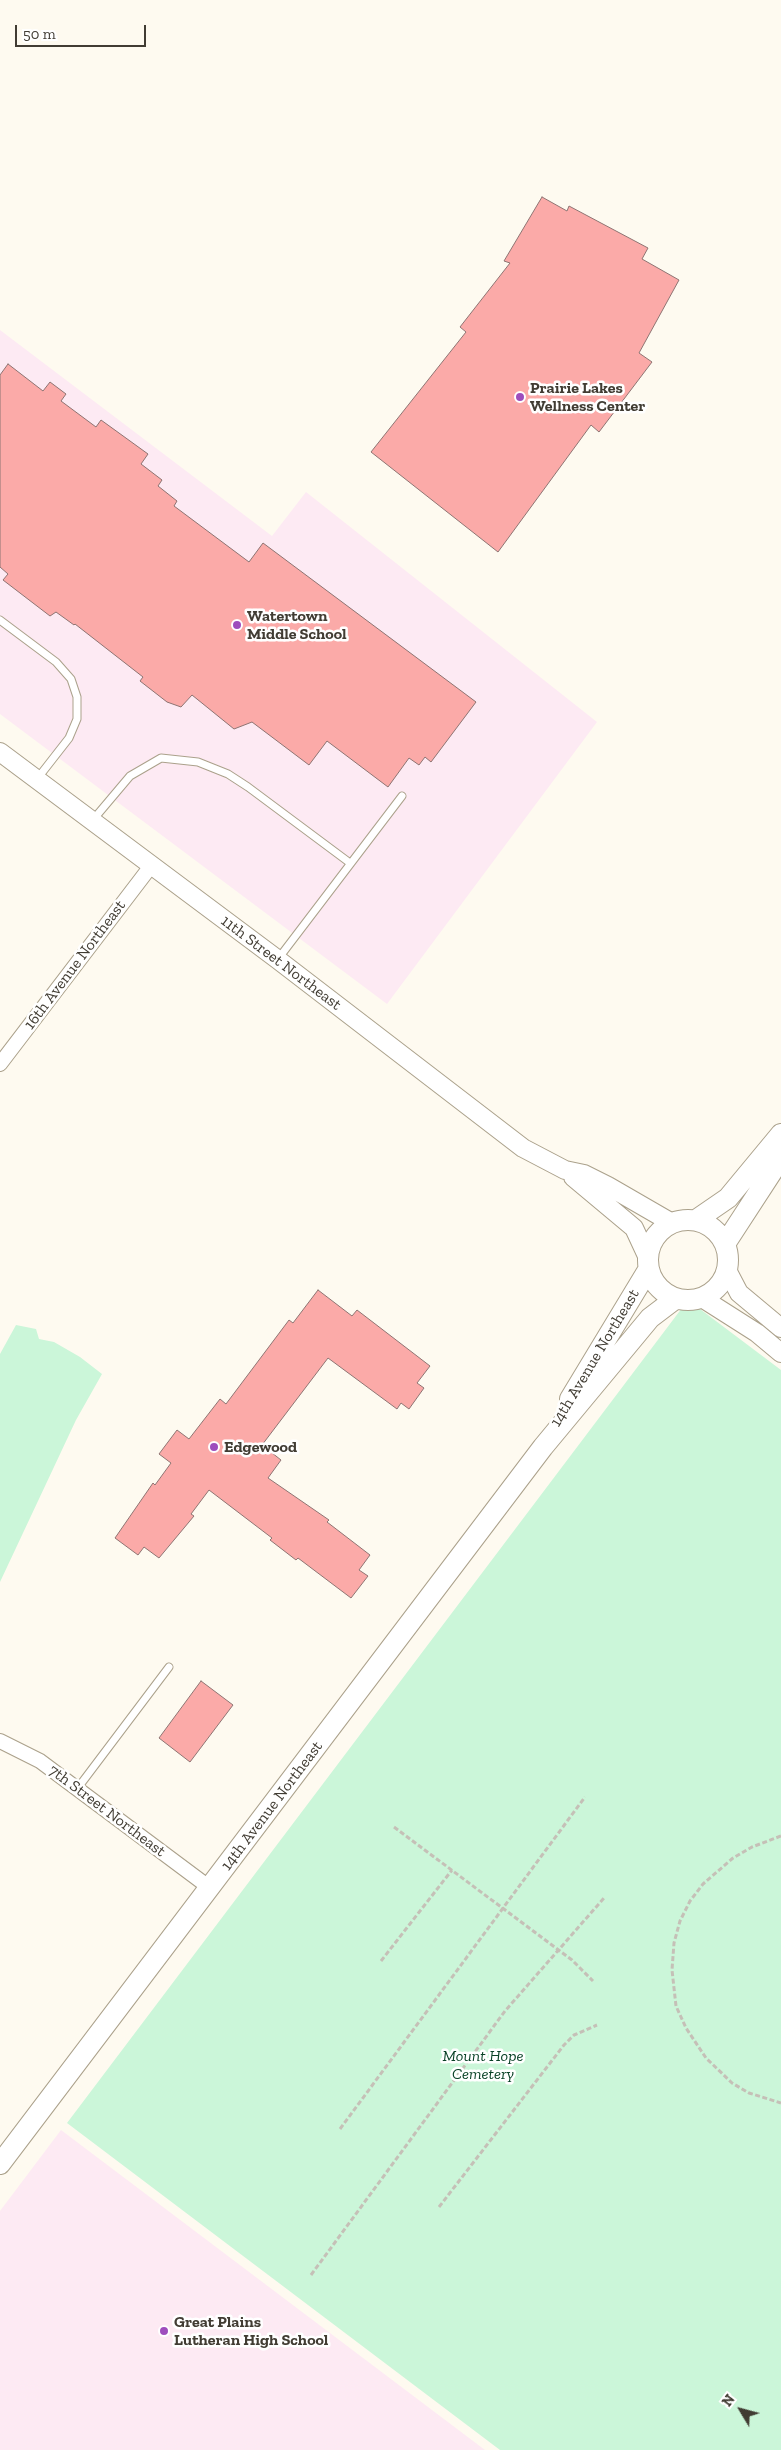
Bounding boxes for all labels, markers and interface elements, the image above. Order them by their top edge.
scale bar [18,15,149,47]
text: 50 m [23,25,56,43]
place label: Prairie Lakes Wellness Center [530,378,645,416]
marker: Prairie Lakes Wellness Center [514,391,526,403]
place label: Watertown Middle School [247,606,347,644]
marker: Watertown Middle School [231,619,243,631]
street label: 16th Avenue Northeast [20,897,130,1033]
street label: 11th Street Northeast [217,911,345,1015]
street label: 14th Avenue Northeast [546,1286,644,1430]
place label: Edgewood [224,1437,297,1457]
marker: Edgewood [208,1441,220,1453]
street label: 14th Avenue Northeast [217,1737,327,1875]
street label: 7th Street Northeast [45,1761,169,1861]
park label: Mount Hope Cemetery [442,2046,524,2084]
place label: Great Plains Lutheran High School [174,2312,328,2350]
marker: Great Plains Lutheran High School [158,2325,170,2337]
north arrow [716,2385,766,2435]
text: N [719,2391,739,2410]

